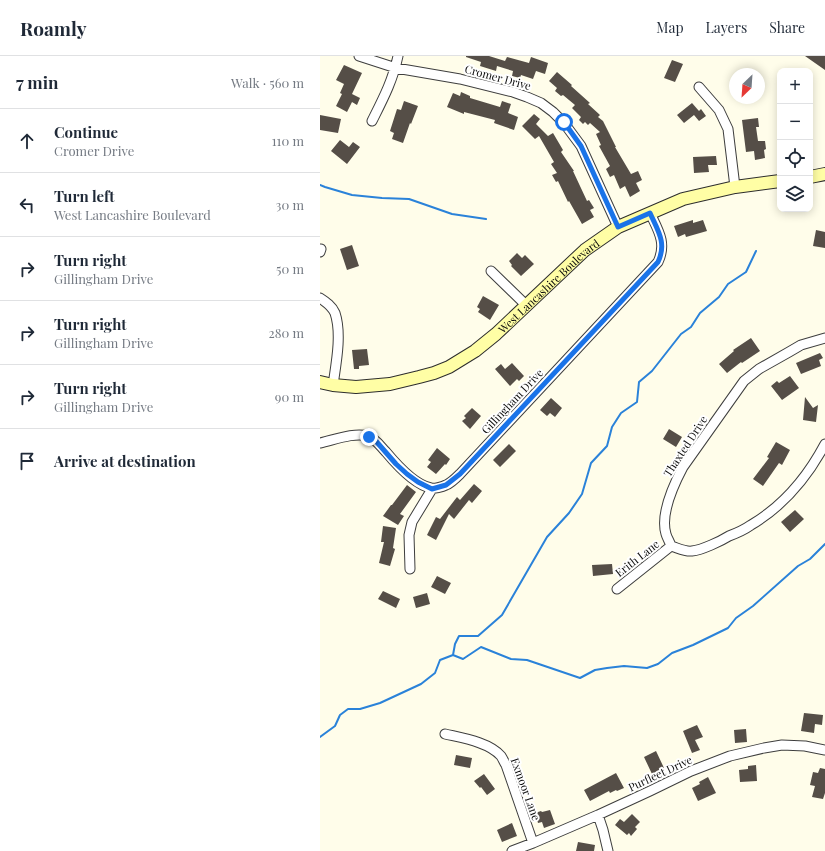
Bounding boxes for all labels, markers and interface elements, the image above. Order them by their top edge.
text: Roamly [20,15,87,41]
text: Map [656,18,684,37]
text: Layers [706,18,747,37]
text: Share [769,18,805,37]
street label: Cromer Drive [463,61,533,93]
north arrow [729,68,765,104]
map controls [777,68,813,212]
button: + [777,68,813,104]
text: 7 min [16,71,59,93]
text: Walk · 560 m [231,74,304,91]
button: − [777,104,813,140]
route start [555,113,573,131]
text: Continue [54,122,118,142]
icon: ahead [16,130,38,152]
text: 110 m [272,132,304,149]
button: locate [777,140,813,176]
text: Cromer Drive [54,142,134,159]
button: layers [777,176,813,212]
text: Turn left [54,186,115,206]
icon: left [16,194,38,216]
text: 30 m [276,196,304,213]
text: West Lancashire Boulevard [54,206,211,223]
street label: West Lancashire Boulevard [494,235,602,337]
text: Turn right [54,250,127,270]
icon: right [16,258,38,280]
text: 50 m [276,260,304,277]
text: Gillingham Drive [54,270,153,287]
text: Turn right [54,314,127,334]
icon: right [16,322,38,344]
text: 280 m [268,324,304,341]
text: Gillingham Drive [54,334,153,351]
street label: Gillingham Drive [478,365,546,437]
text: Turn right [54,378,127,398]
icon: right [16,386,38,408]
text: 90 m [275,388,304,405]
text: Gillingham Drive [54,398,153,415]
street label: Thaxted Drive [660,412,711,479]
route end [360,428,378,446]
icon: arrive [16,450,38,472]
text: Arrive at destination [54,451,196,471]
street label: Erith Lane [612,536,662,580]
street label: Purfleet Drive [626,751,695,794]
street label: Exmoor Lane [508,756,544,823]

